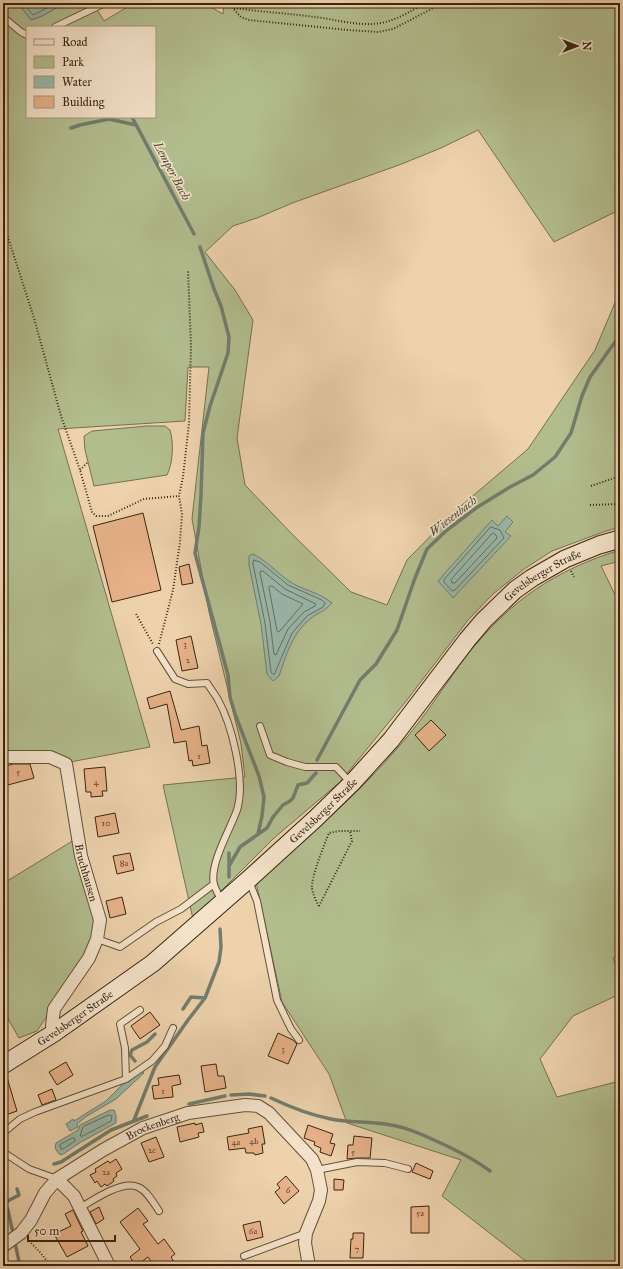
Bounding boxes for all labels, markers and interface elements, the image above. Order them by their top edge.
legend [26,26,156,118]
north arrow [557,26,597,66]
text: Road [62,35,88,49]
text: N [580,41,593,51]
text: Park [62,55,84,69]
text: Water [62,75,92,89]
text: Building [62,95,105,110]
water label: Lemper Bach [149,138,193,203]
water label: Wiesenbach [427,493,480,539]
street label: Gevelsberger Straße [501,547,583,604]
house number: 3 [183,638,187,649]
house number: 2 [186,654,191,665]
house number: 1 [197,750,201,761]
house number: 5 [16,766,21,777]
street label: Gevelsberger Straße [287,775,361,846]
house number: 4 [93,776,99,787]
house number: 10 [102,817,110,828]
street label: Bruchhausen [72,843,100,903]
house number: 8a [120,857,128,868]
street label: Gevelsberger Straße [35,987,116,1049]
house number: 3 [281,1043,285,1054]
house number: 1 [161,1085,165,1096]
street label: Brockenberg [124,1110,182,1143]
house number: 4b [249,1135,259,1146]
house number: 4a [232,1136,241,1147]
house number: 2c [148,1144,156,1155]
house number: 5 [351,1146,356,1157]
house number: 2a [102,1166,110,1177]
house number: 6 [286,1184,291,1195]
house number: 5a [416,1207,424,1218]
scale bar [28,1217,115,1243]
text: 50 m [34,1224,59,1238]
house number: 6a [249,1225,257,1236]
house number: 7 [355,1243,360,1254]

